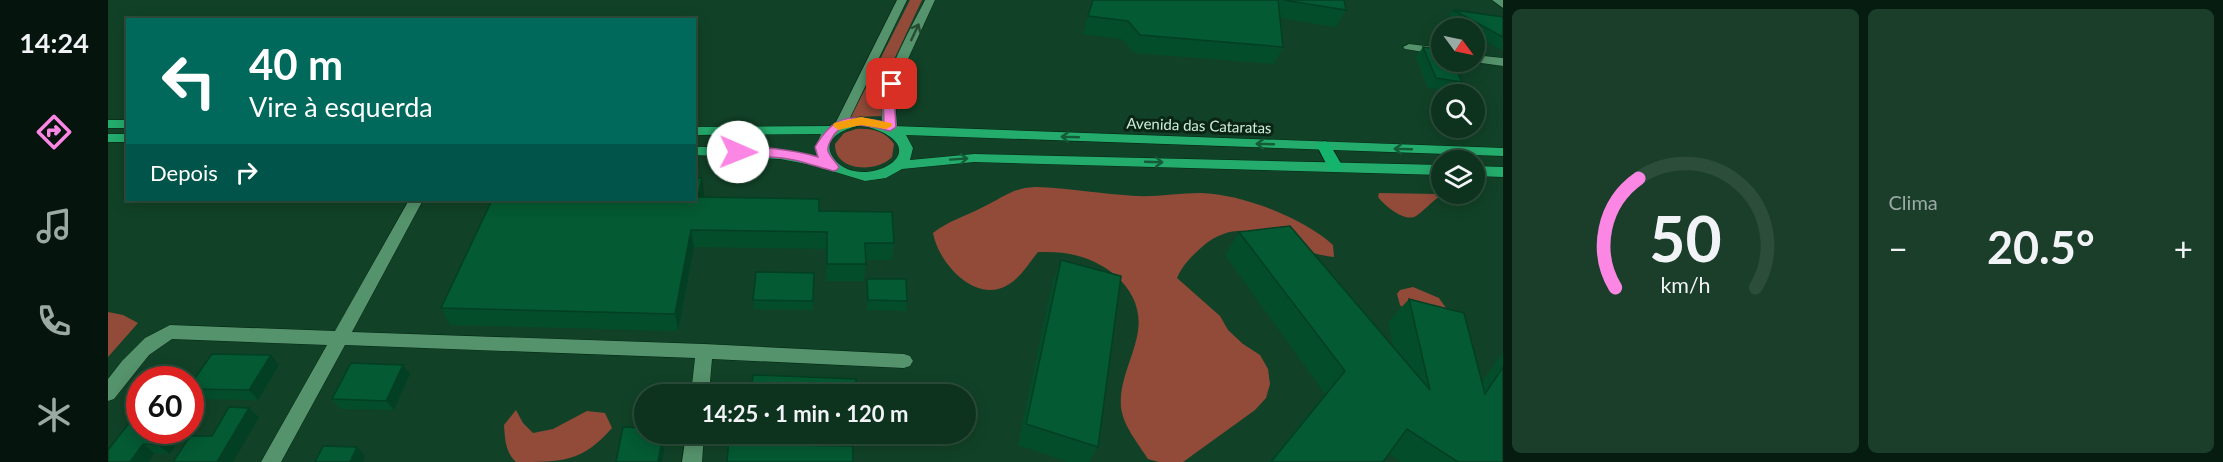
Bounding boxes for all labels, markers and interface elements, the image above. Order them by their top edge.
north arrow [1431,18,1485,72]
map controls [1431,18,1485,204]
one-way arrow [909,23,921,41]
text: 14:24 [19,26,89,59]
text: 40 m [249,39,343,89]
icon: left [150,42,228,120]
pin [866,58,917,109]
icon: arrive [875,67,908,100]
button: search [1431,84,1485,138]
text: Vire à esquerda [249,90,433,123]
icon: directions [33,111,75,153]
street label: Avenida das Cataratas [1126,113,1272,137]
position arrow [706,120,770,184]
one-way arrow [1061,132,1081,143]
one-way arrow [1256,139,1276,150]
one-way arrow [1393,144,1413,155]
button: layers [1431,150,1485,204]
one-way arrow [949,154,969,165]
icon: right [230,156,263,189]
one-way arrow [1144,156,1164,168]
text: Depois [150,159,218,186]
text: Clima [1889,190,1938,214]
text: 50 [1649,200,1721,275]
icon: music [33,205,75,247]
text: 20.5° [1987,220,2095,274]
text: − [1889,228,1908,268]
text: + [2174,228,2193,268]
text: km/h [1660,272,1710,298]
icon: phone [33,300,75,342]
speed limit sign: 60 [126,366,204,444]
icon: climate [33,394,75,436]
text: 14:25 · 1 min · 120 m [702,400,908,427]

